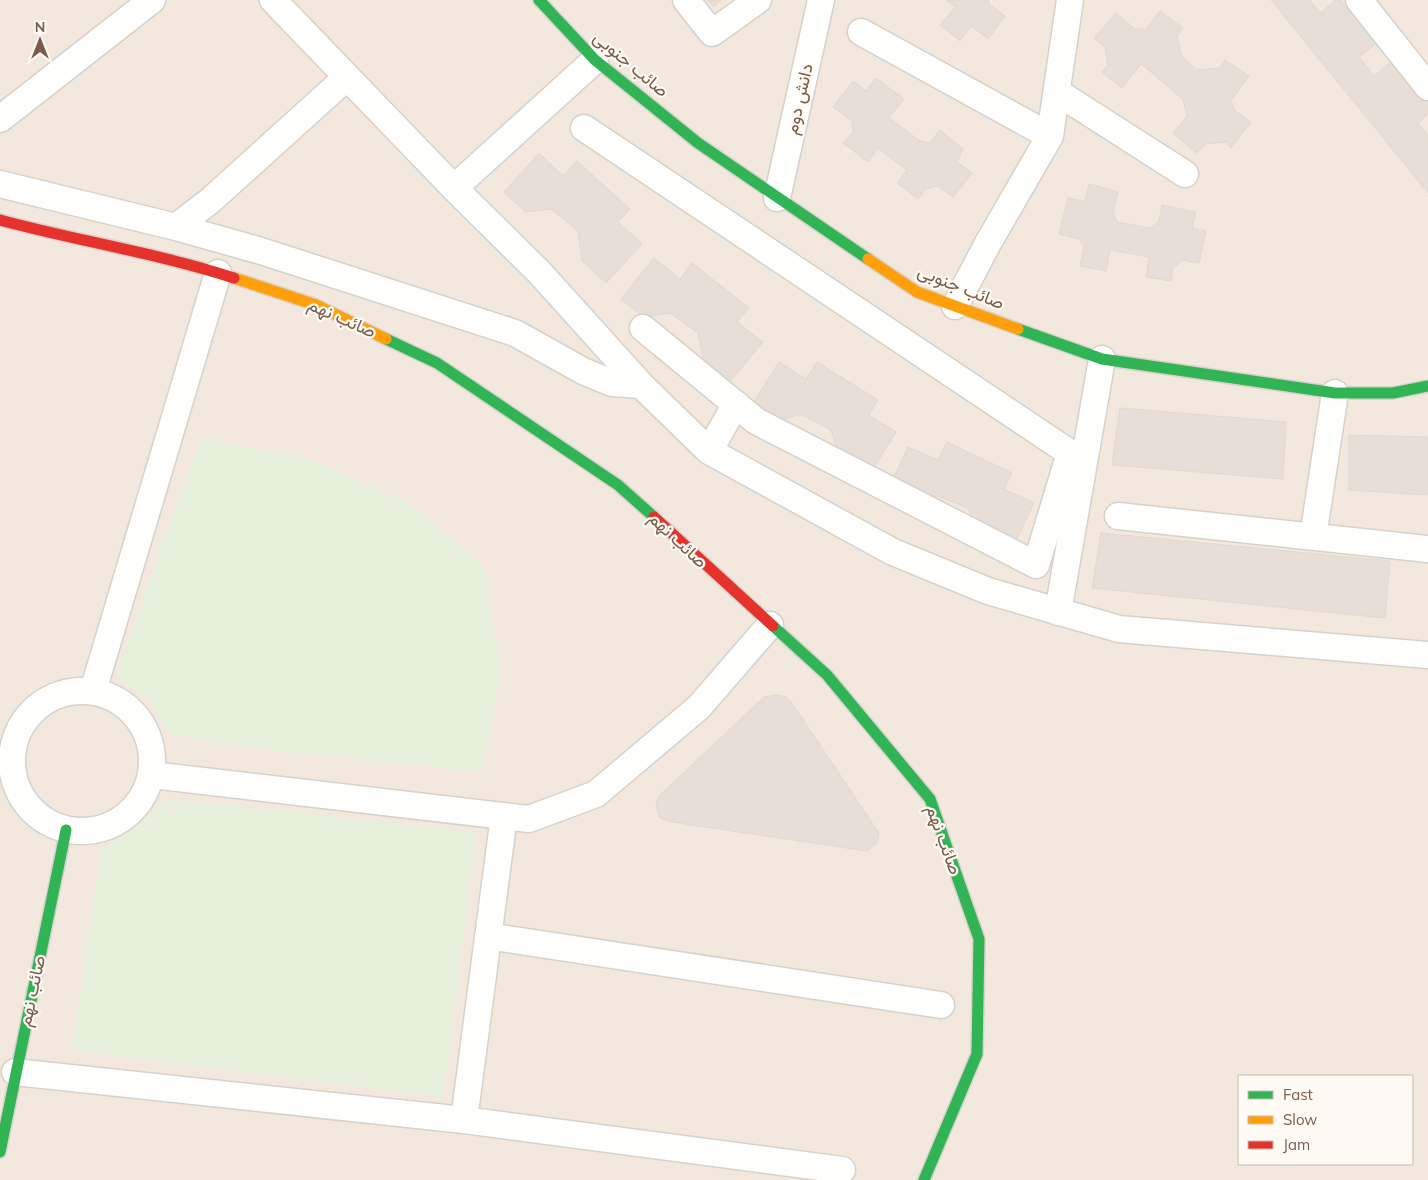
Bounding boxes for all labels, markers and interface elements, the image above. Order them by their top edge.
north arrow [15,15,65,65]
text: N [35,18,45,36]
street label: صائب جنوبی [589,25,674,102]
street label: دانش دوم [779,61,819,137]
street label: صائب جنوبی [914,259,1008,314]
street label: صائب نهم [304,292,380,344]
street label: صائب نهم [643,507,713,573]
street label: صائب نهم [920,802,968,878]
street label: صائب نهم [13,953,51,1029]
legend [1238,1075,1413,1165]
text: Fast [1283,1085,1313,1104]
text: Slow [1283,1110,1317,1129]
text: Jam [1283,1135,1310,1154]

